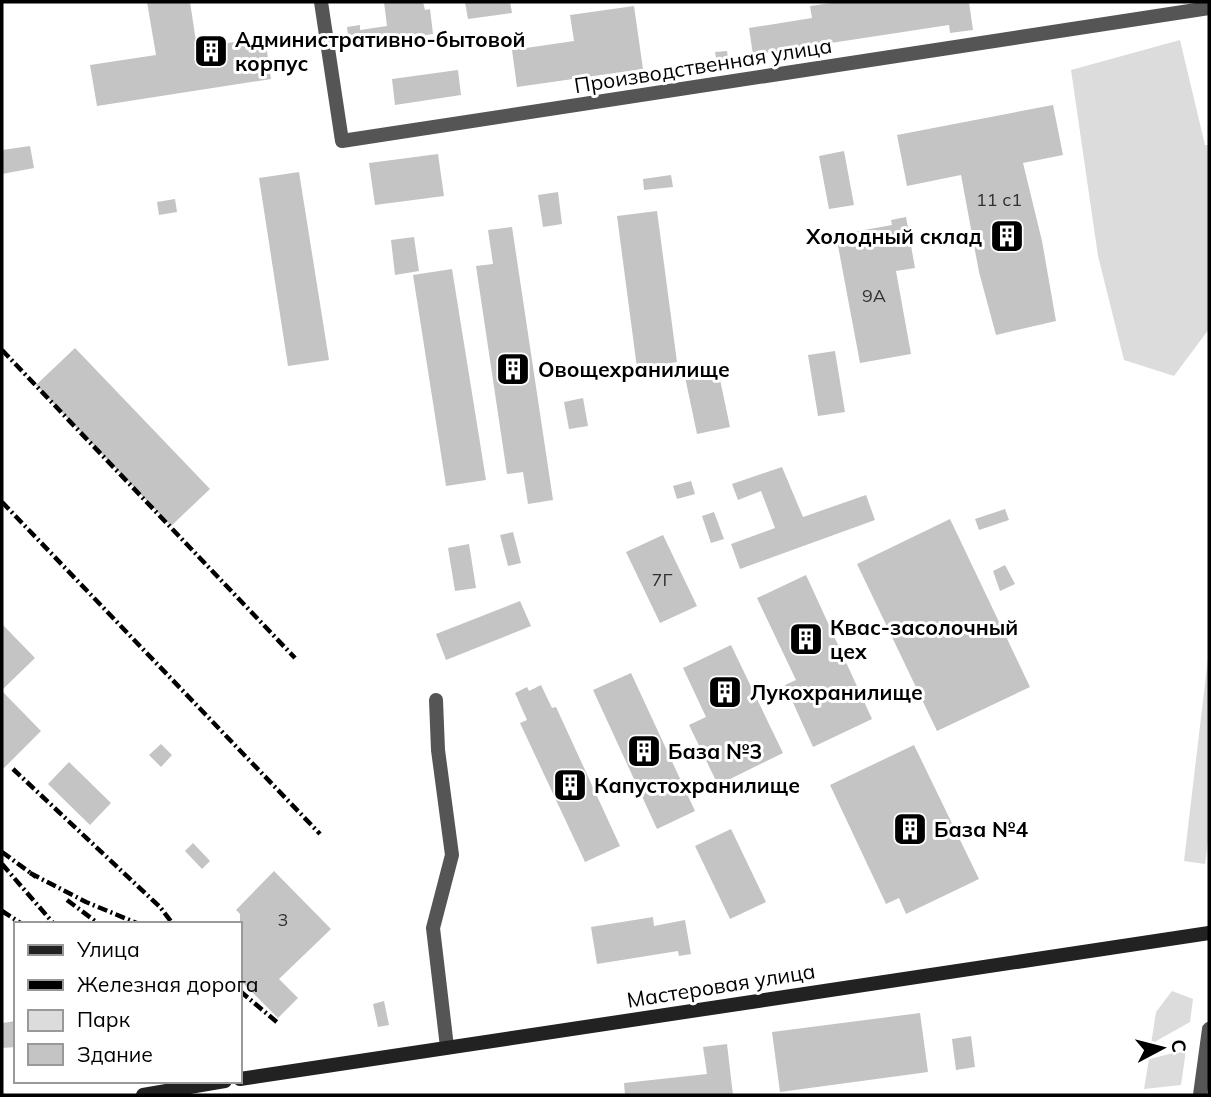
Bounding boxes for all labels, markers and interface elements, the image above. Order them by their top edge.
place label: Административно-бытовой корпус [235,26,526,76]
building icon: Административно-бытовой корпус [192,32,230,70]
street label: Производственная улица [572,32,834,98]
house number: 11 с1 [976,188,1022,211]
building icon: Холодный склад [988,217,1026,255]
place label: Холодный склад [805,223,982,249]
house number: 9А [862,284,886,307]
building icon: Овощехранилище [494,350,532,388]
place label: Овощехранилище [538,356,730,382]
house number: 7Г [652,568,672,591]
place label: Квас-засолочный цех [830,614,1018,664]
building icon: Квас-засолочный цех [787,620,825,658]
building icon: Лукохранилище [706,673,744,711]
place label: Лукохранилище [750,679,923,705]
building icon: База №3 [625,732,663,770]
place label: База №3 [668,738,762,764]
building icon: Капустохранилище [551,766,589,804]
place label: Капустохранилище [594,772,800,798]
building icon: База №4 [891,810,929,848]
place label: База №4 [934,816,1028,842]
house number: 3 [278,908,288,931]
legend [14,922,242,1083]
text: Улица [76,936,140,962]
street label: Мастеровая улица [625,957,817,1013]
text: Железная дорога [77,971,259,997]
text: Парк [77,1006,131,1032]
north arrow [1127,1013,1197,1083]
text: С [1166,1038,1192,1054]
text: Здание [77,1041,153,1067]

